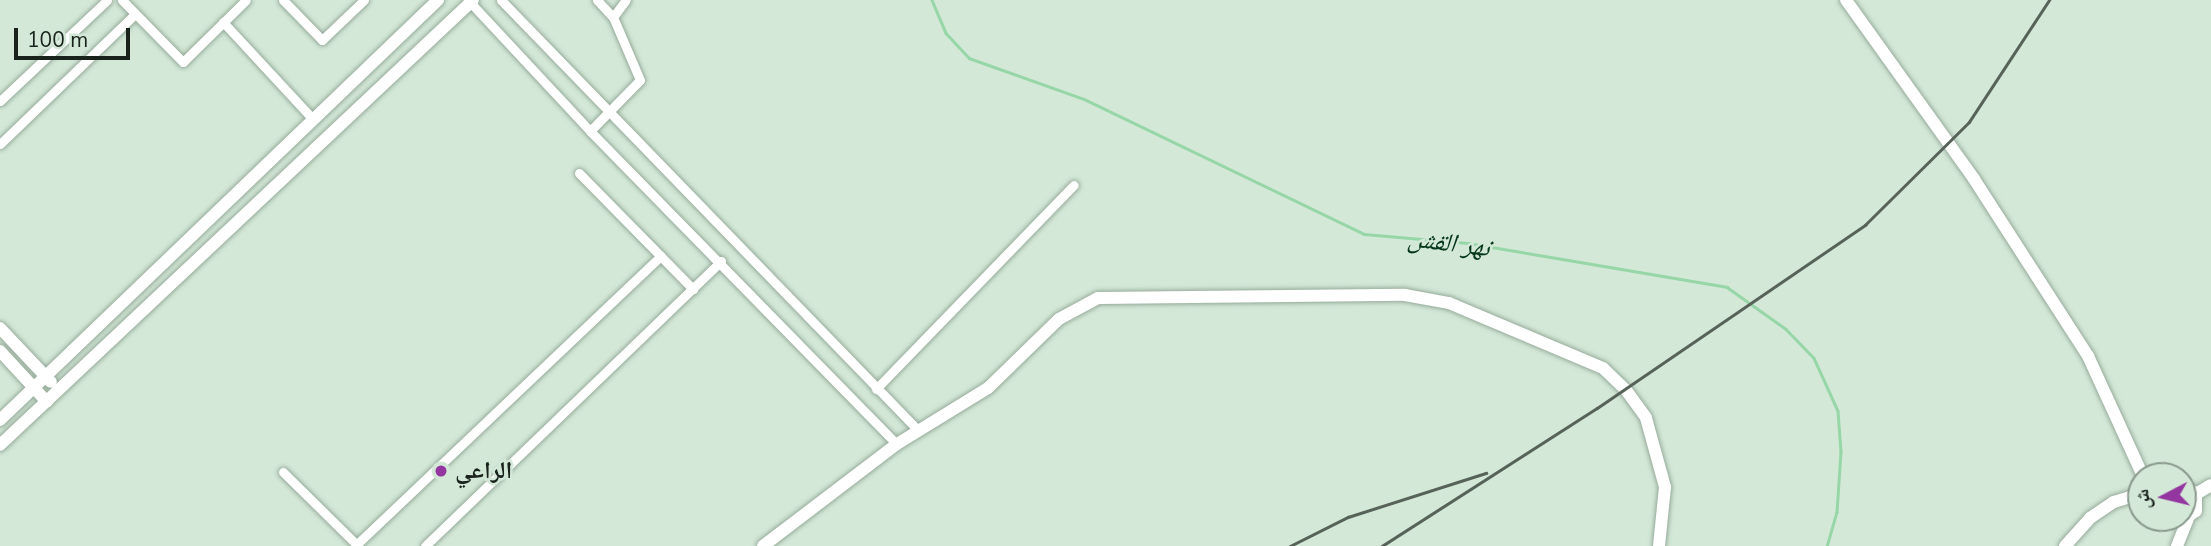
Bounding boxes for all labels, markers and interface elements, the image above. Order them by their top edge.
scale bar [18,14,133,58]
text: 100 m [27,26,88,54]
water label: نهر القش [1406,222,1492,264]
place label: الراعي [455,457,512,485]
north arrow [2127,462,2197,532]
marker: الراعي [433,463,449,479]
text: ش [2129,488,2157,511]

